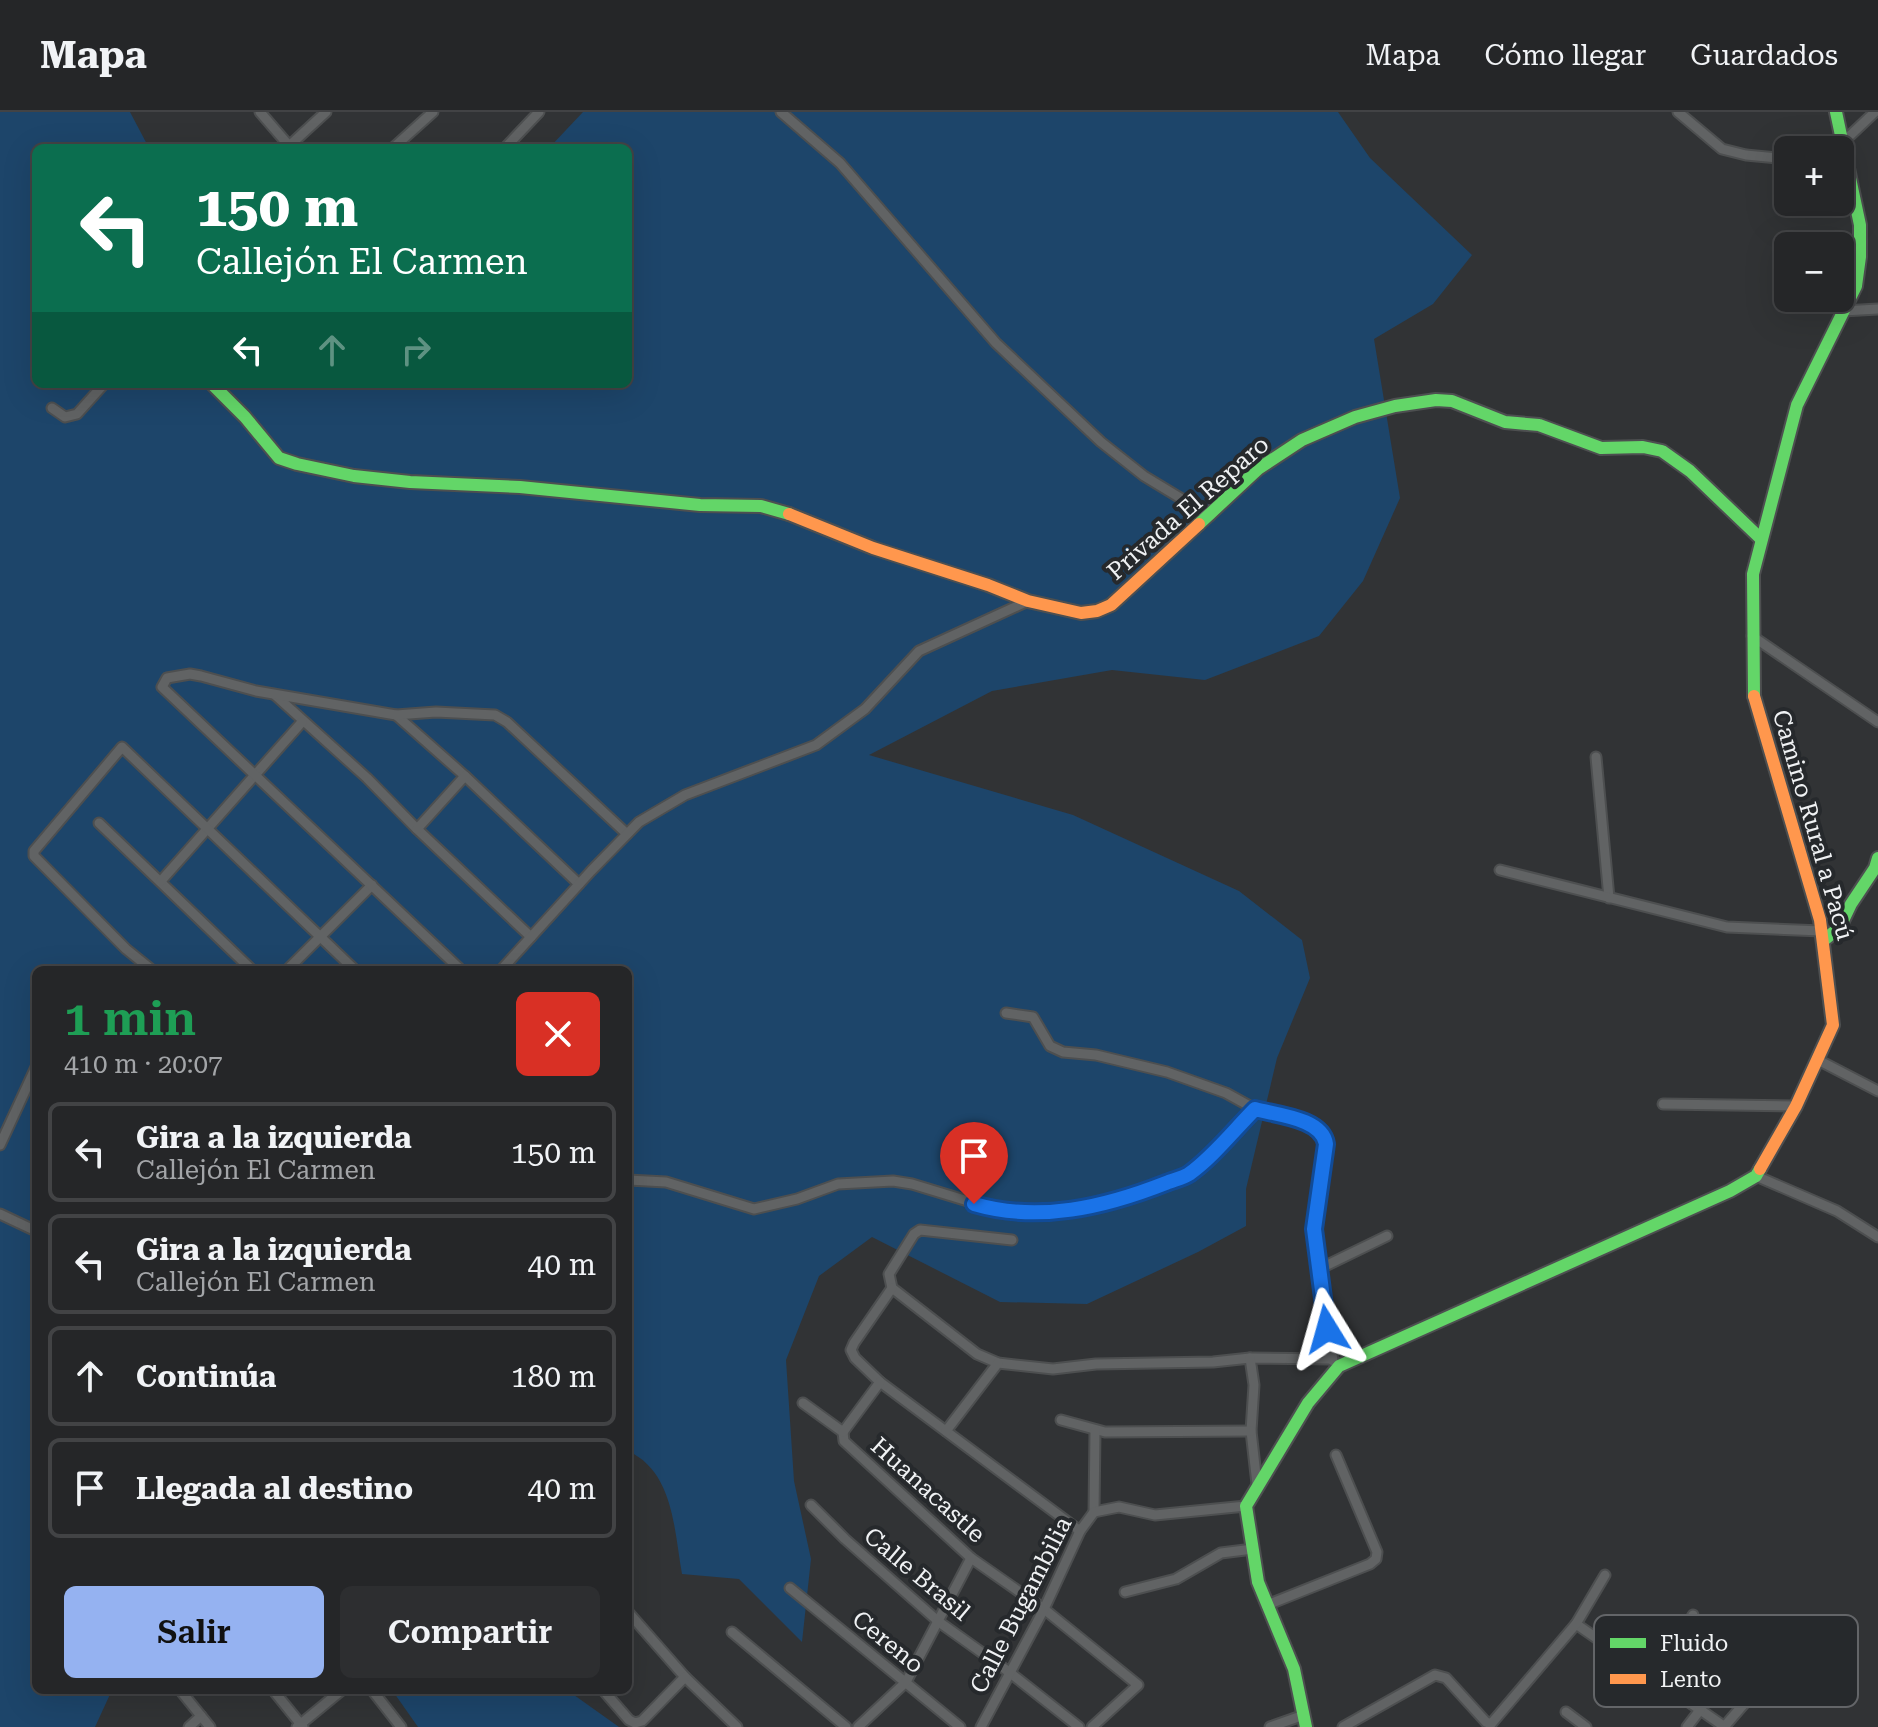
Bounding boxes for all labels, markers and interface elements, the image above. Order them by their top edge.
text: Mapa [40,33,147,77]
text: Mapa [1366,39,1440,72]
text: Cómo llegar [1484,39,1646,72]
text: Guardados [1690,39,1838,72]
map controls [1774,136,1854,312]
button: + [1774,136,1854,216]
text: 150 m [196,174,358,240]
icon: left [64,176,168,280]
button: − [1774,232,1854,312]
text: Callejón El Carmen [196,241,528,283]
icon: left [226,328,270,372]
icon: ahead [310,328,354,372]
icon: right [394,328,438,372]
street label: Privada El Reparo [1102,430,1274,586]
street label: Camino Rural a Pacú [1767,707,1859,943]
text: 1 min [64,991,196,1047]
button: close [516,992,600,1076]
text: 410 m · 20:07 [64,1049,223,1079]
text: Gira a la izquierda [136,1120,412,1155]
pin [940,1122,1008,1204]
icon: left [68,1130,112,1174]
icon: arrive [952,1134,996,1178]
text: 150 m [511,1135,596,1170]
text: Callejón El Carmen [136,1155,376,1185]
text: Gira a la izquierda [136,1232,412,1267]
icon: left [68,1242,112,1286]
text: 40 m [527,1247,596,1282]
text: Callejón El Carmen [136,1267,376,1297]
position arrow [1285,1287,1369,1371]
icon: ahead [68,1354,112,1398]
text: Continúa [136,1359,276,1394]
text: 180 m [511,1359,596,1394]
street label: Huanacastle [865,1432,991,1548]
icon: arrive [68,1466,112,1510]
text: Llegada al destino [136,1471,413,1506]
text: 40 m [527,1471,596,1506]
street label: Calle Bugambilia [964,1512,1078,1698]
street label: Calle Brasil [858,1522,976,1626]
button: Salir [64,1586,324,1678]
button: Compartir [340,1586,600,1678]
street label: Cereno [847,1605,929,1679]
legend [1594,1615,1858,1707]
text: Fluido [1660,1631,1728,1656]
text: Lento [1660,1667,1722,1692]

